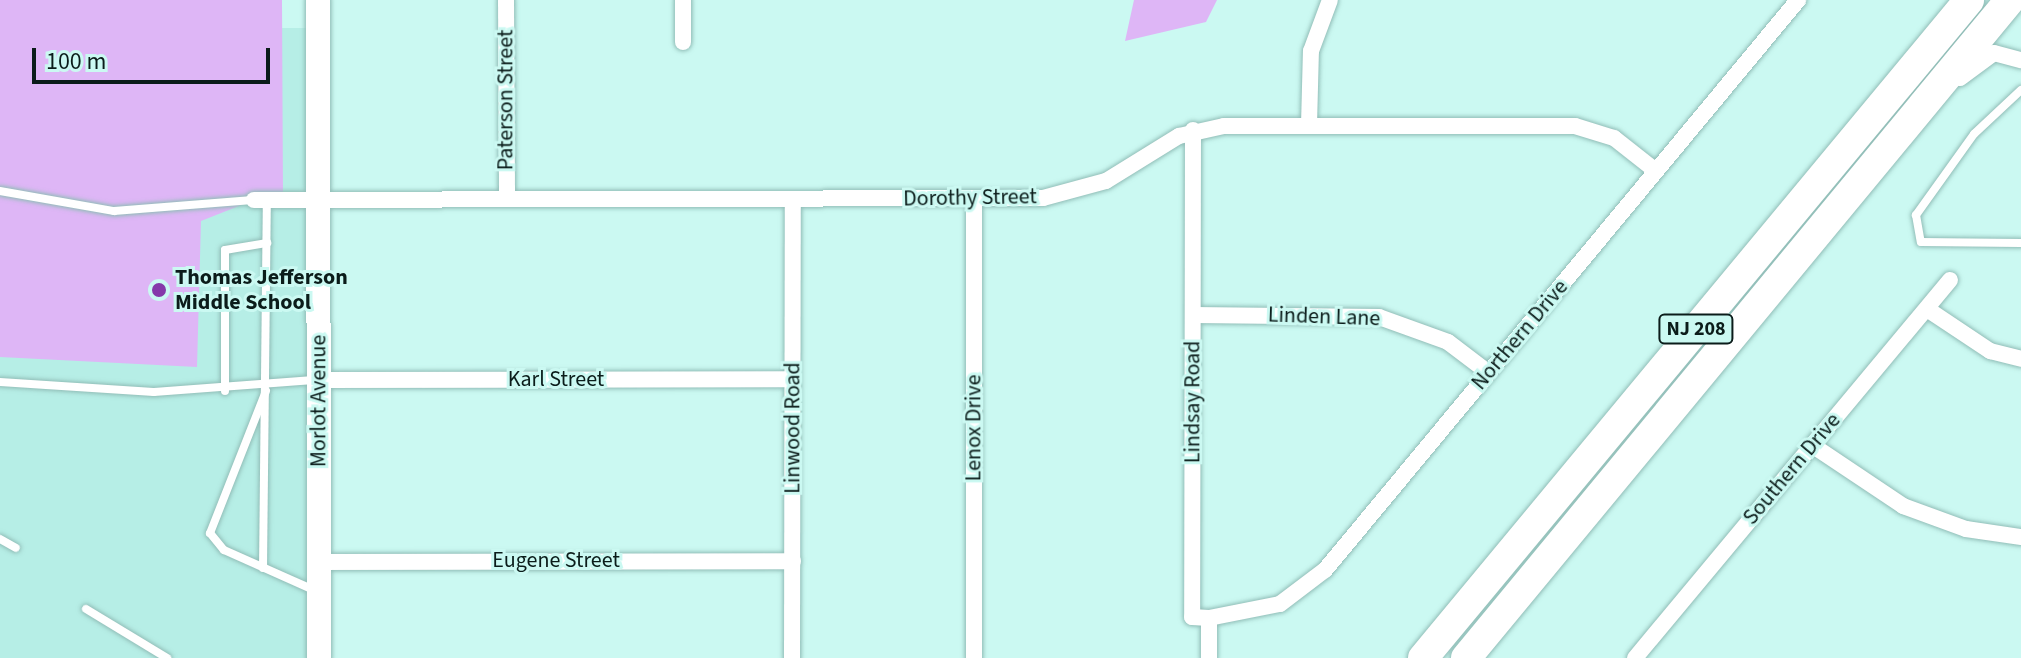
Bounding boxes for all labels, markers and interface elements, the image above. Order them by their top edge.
street label: Paterson Street [493,30,519,170]
scale bar [36,32,274,82]
text: 100 m [46,44,106,79]
street label: Dorothy Street [903,184,1037,212]
place label: Thomas Jefferson Middle School [175,264,348,316]
street label: Northern Drive [1466,274,1574,396]
marker: Thomas Jefferson Middle School [150,281,168,299]
street label: Linden Lane [1267,302,1381,332]
road number: NJ 208 [1658,313,1734,345]
street label: Morlot Avenue [306,335,332,467]
street label: Lindsay Road [1180,341,1206,463]
street label: Linwood Road [780,362,806,494]
street label: Karl Street [508,367,604,393]
street label: Lenox Drive [961,375,987,481]
street label: Southern Drive [1738,408,1846,530]
street label: Eugene Street [492,548,620,574]

